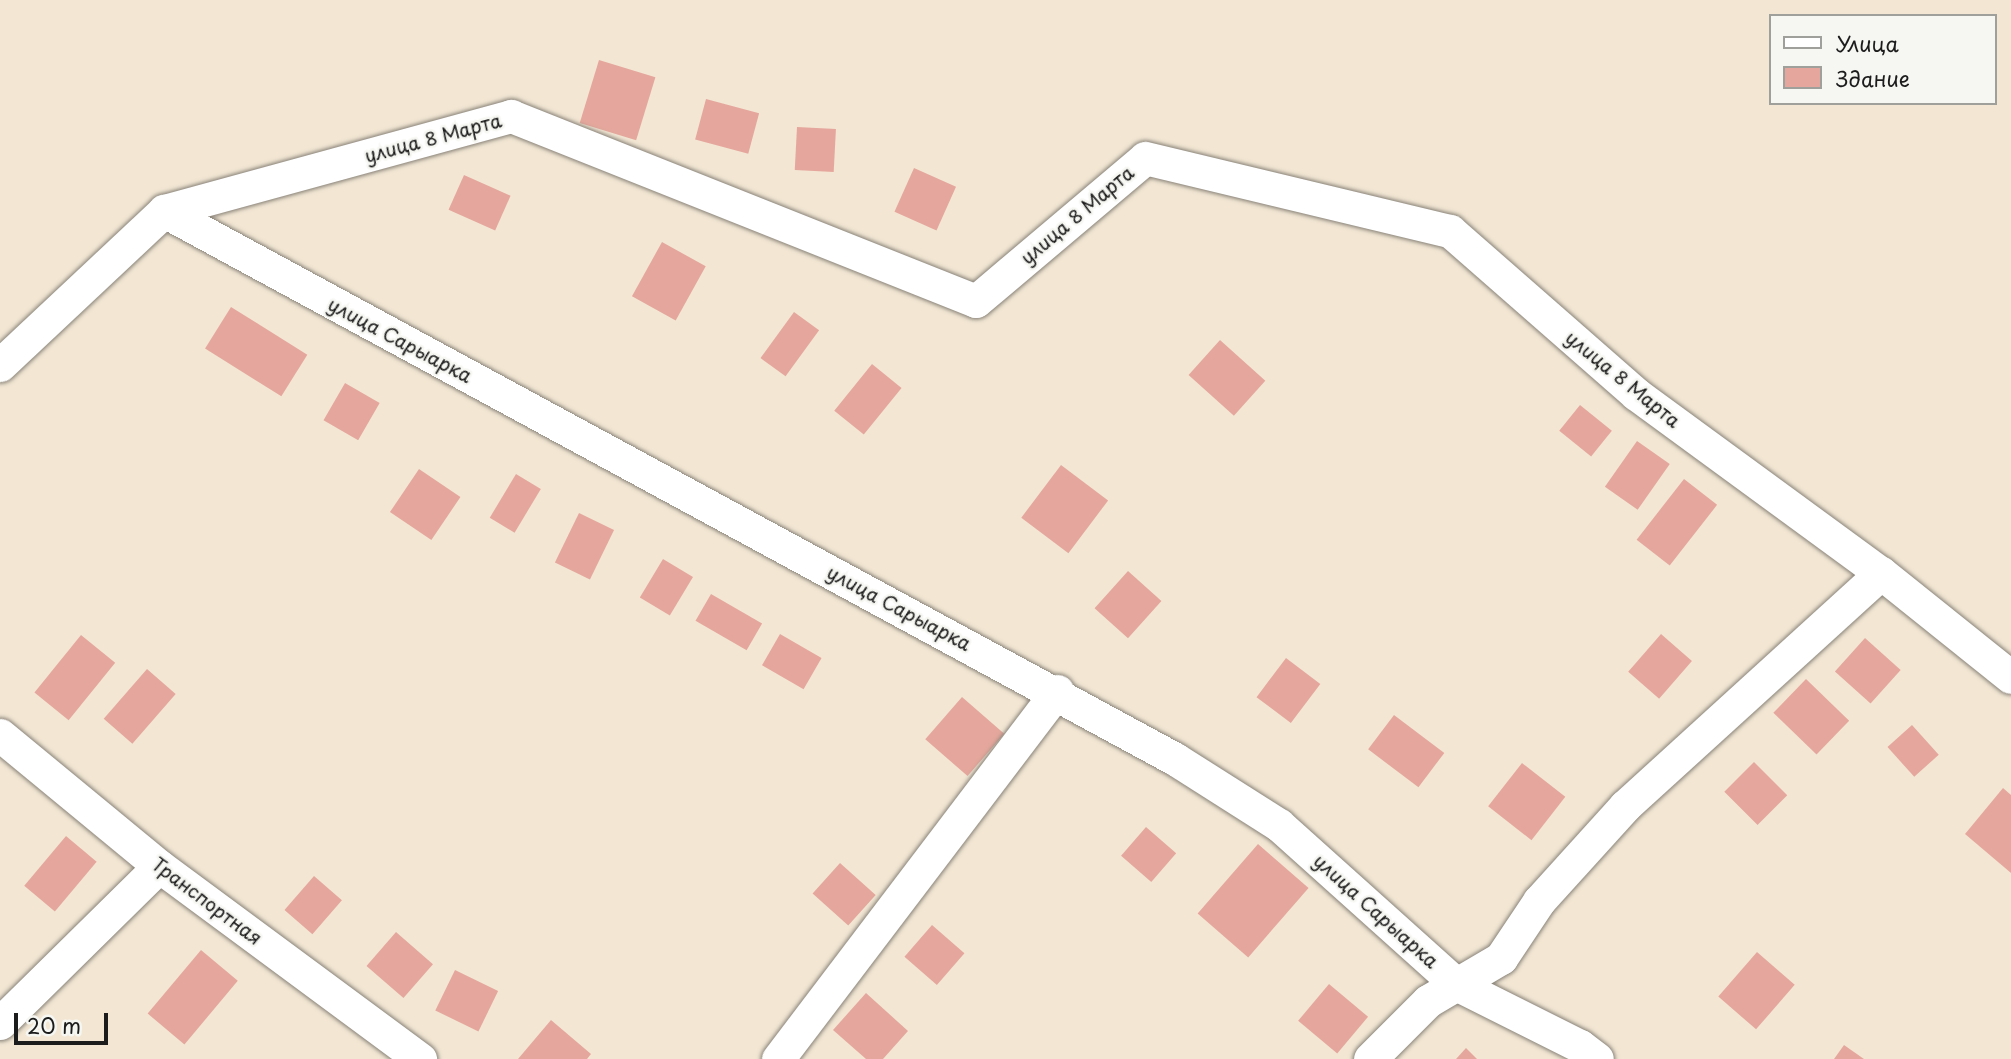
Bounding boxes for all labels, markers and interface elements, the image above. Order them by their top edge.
legend [1770,14,1997,105]
text: Улица [1836,27,1899,59]
text: Здание [1836,62,1910,94]
street label: улица 8 Марта [361,109,505,167]
street label: улица 8 Марта [1015,161,1139,269]
street label: улица Сарыарка [324,292,476,388]
street label: улица 8 Марта [1561,325,1685,433]
street label: улица Сарыарка [823,560,975,656]
street label: улица Сарыарка [1309,849,1443,973]
street label: Транспортная [148,852,266,950]
scale bar [18,1000,112,1044]
text: 20 m [27,1009,81,1041]

